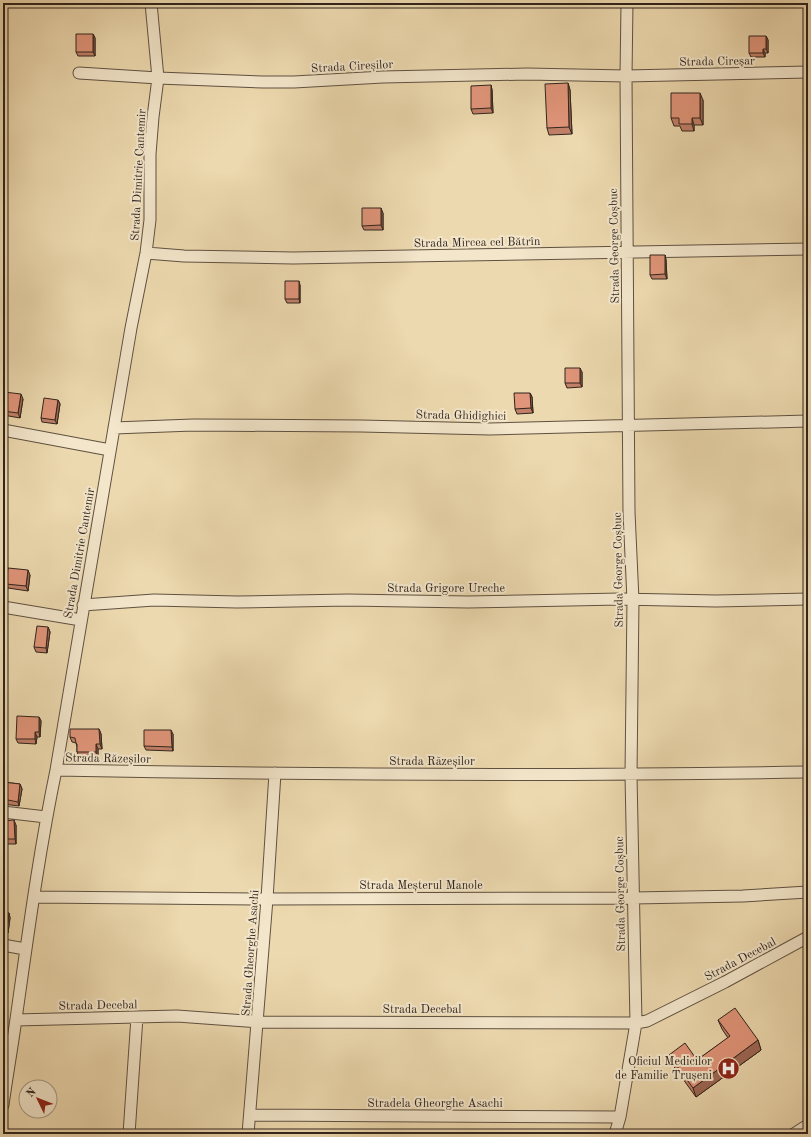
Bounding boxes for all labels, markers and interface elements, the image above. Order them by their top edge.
street label: Strada Cireșar [679,55,755,69]
street label: Strada Cireșilor [311,59,394,75]
street label: Strada Dimitrie Cantemir [130,109,148,242]
street label: Strada George Coșbuc [608,188,622,304]
street label: Strada Mircea cel Bătrîn [414,236,541,250]
street label: Strada Ghidighici [416,409,506,423]
street label: Strada Dimitrie Cantemir [63,487,97,619]
street label: Strada George Coșbuc [612,512,626,628]
street label: Strada Grigore Ureche [387,583,506,595]
street label: Strada Răzeșilor [65,752,151,766]
street label: Strada Răzeșilor [389,756,475,768]
street label: Strada George Coșbuc [614,836,628,952]
street label: Strada Meșterul Manole [359,880,483,892]
street label: Strada Gheorghe Asachi [241,889,261,1017]
street label: Strada Decebal [703,936,778,984]
street label: Strada Decebal [58,999,138,1013]
street label: Strada Decebal [383,1004,462,1016]
hospital icon: Oficiul Medicilor de Familie Trușeni [715,1055,741,1081]
place label: Oficiul Medicilor de Familie Trușeni [615,1056,712,1082]
north arrow [18,1079,58,1119]
text: N [25,1086,39,1100]
street label: Stradela Gheorghe Asachi [367,1098,503,1110]

